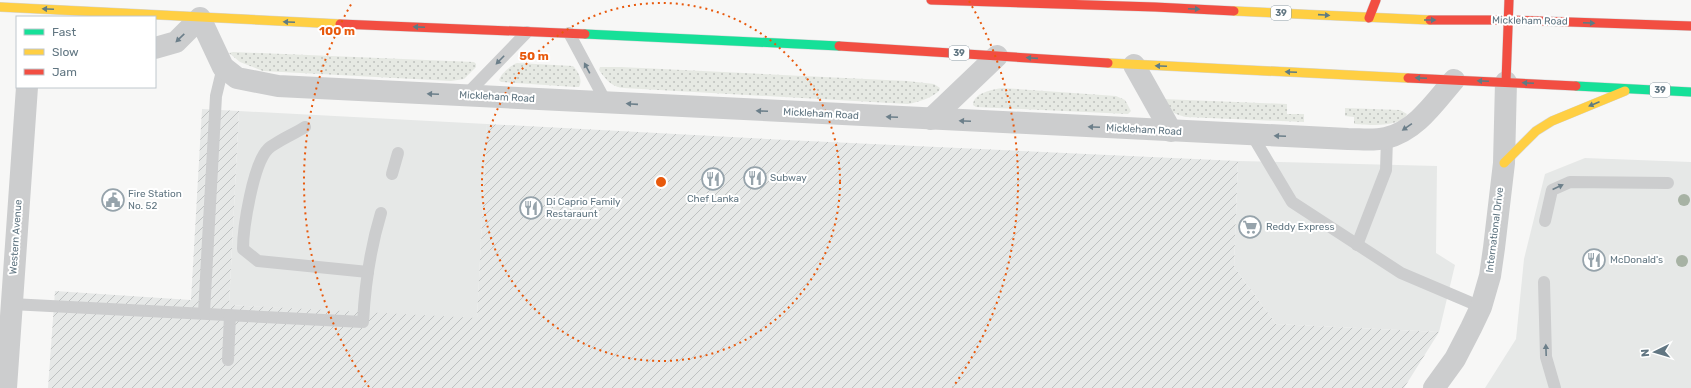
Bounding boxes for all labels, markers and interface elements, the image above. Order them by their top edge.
one-way arrow [1188,5,1200,12]
one-way arrow [42,6,54,13]
road number: 39 [1271,6,1291,20]
one-way arrow [1317,11,1330,18]
street label: Mickleham Road [1492,14,1568,28]
legend [16,16,156,88]
one-way arrow [1424,17,1437,23]
one-way arrow [282,19,295,25]
one-way arrow [1583,19,1595,26]
text: 100 m [319,24,355,38]
one-way arrow [413,24,425,31]
text: Fast [52,25,76,39]
one-way arrow [175,33,185,43]
text: Slow [52,45,79,59]
road number: 39 [949,46,969,60]
text: 50 m [519,49,549,63]
one-way arrow [495,55,505,65]
one-way arrow [1026,55,1038,62]
one-way arrow [584,62,591,74]
one-way arrow [1154,63,1167,69]
text: Jam [52,65,77,79]
one-way arrow [1284,69,1297,75]
one-way arrow [1414,75,1427,81]
one-way arrow [1476,78,1489,84]
one-way arrow [1521,80,1534,86]
road number: 39 [1650,83,1670,97]
street label: Mickleham Road [459,89,535,105]
one-way arrow [427,90,439,97]
one-way arrow [625,101,638,107]
one-way arrow [1589,101,1600,107]
street label: Mickleham Road [783,106,859,122]
one-way arrow [756,107,768,114]
one-way arrow [885,114,898,120]
one-way arrow [958,117,971,124]
street label: Mickleham Road [1106,122,1182,138]
one-way arrow [1402,123,1413,131]
one-way arrow [1088,124,1100,131]
one-way arrow [1273,133,1286,139]
restaurant icon: Subway [742,165,768,191]
restaurant icon: Chef Lanka [700,166,726,192]
place label: Subway [770,172,807,184]
centre of rings [654,175,668,189]
one-way arrow [1553,184,1564,190]
street label: International Drive [1484,186,1506,273]
public building icon: Fire Station No. 52 [100,187,126,213]
place label: Fire Station No. 52 [128,188,182,212]
place label: Chef Lanka [687,193,739,205]
restaurant icon: Di Caprio Family Restaraunt [518,195,544,221]
place label: Di Caprio Family Restaraunt [546,196,621,220]
street label: Western Avenue [7,199,25,275]
supermarket icon: Reddy Express [1237,214,1263,240]
place label: Reddy Express [1266,221,1335,233]
restaurant icon: McDonald's [1581,247,1607,273]
place label: McDonald's [1610,254,1663,266]
north arrow [1635,332,1675,372]
one-way arrow [1543,343,1549,356]
text: N [1639,348,1652,357]

